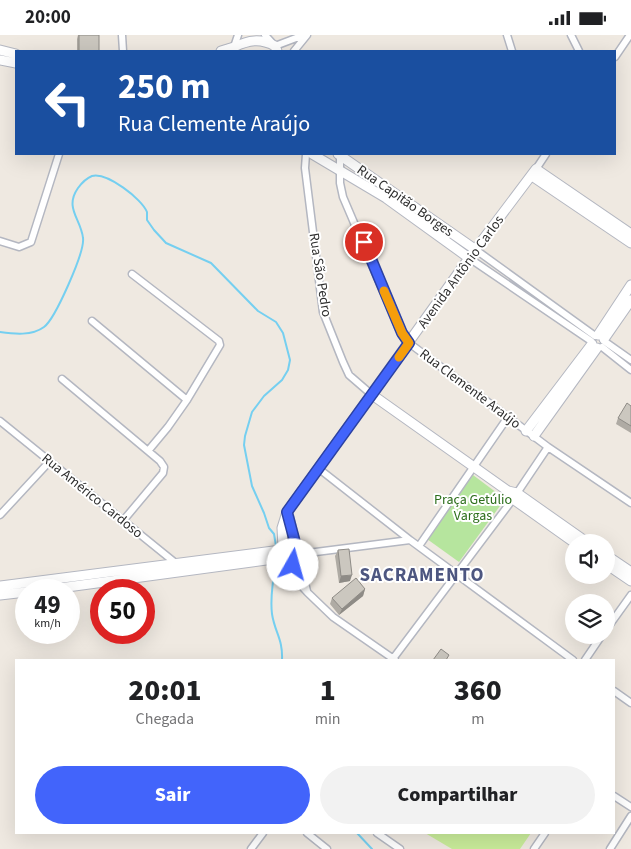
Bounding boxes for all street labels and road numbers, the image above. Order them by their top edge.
street label: Rua Capitão Borges [353,160,457,242]
street label: Avenida Antônio Carlos [413,211,509,333]
street label: Rua São Pedro [303,231,337,319]
street label: Rua Clemente Araújo [415,344,525,434]
street label: Rua Américo Cardoso [37,449,147,543]

